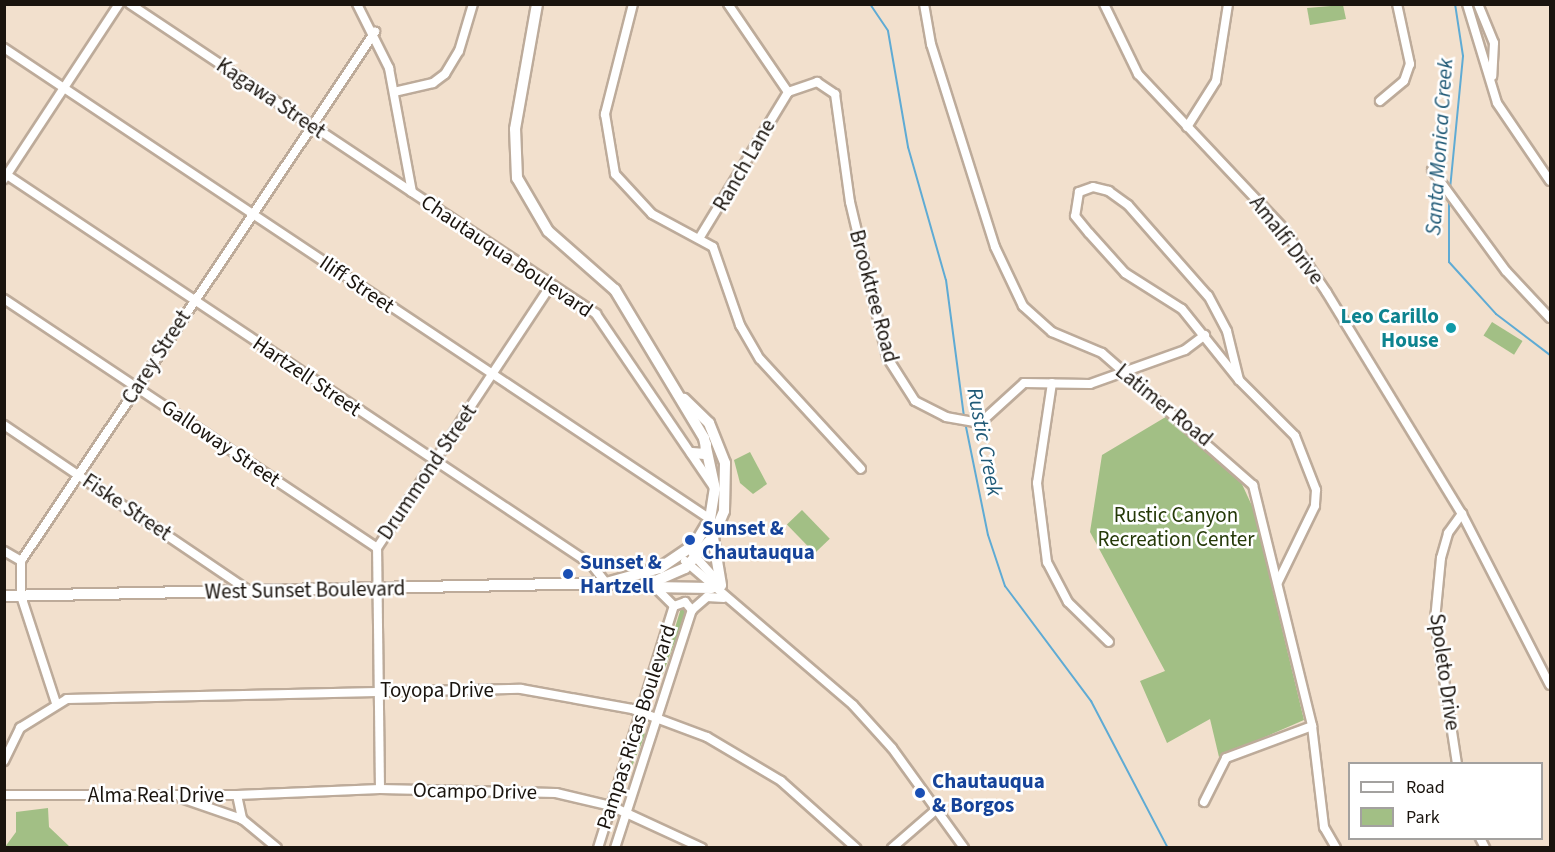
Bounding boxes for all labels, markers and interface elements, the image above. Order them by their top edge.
street label: Kagawa Street [212,52,330,144]
water label: Santa Monica Creek [1421,57,1459,237]
street label: Ranch Lane [708,115,780,215]
street label: Chautauqua Boulevard [416,189,598,323]
street label: Amalfi Drive [1245,191,1329,289]
street label: Brooktree Road [844,227,904,365]
street label: Iliff Street [315,250,399,318]
place label: Leo Carillo House [1341,303,1439,353]
street label: Carey Street [116,305,196,409]
marker: Leo Carillo House [1444,321,1458,335]
street label: Hartzell Street [248,331,366,421]
street label: Latimer Road [1111,358,1217,452]
water label: Rustic Creek [961,386,1007,498]
street label: Galloway Street [157,394,285,492]
street label: Drummond Street [372,400,482,544]
street label: Fiske Street [78,468,176,546]
park label: Rustic Canyon Recreation Center [1098,502,1254,552]
place label: Sunset & Chautauqua [702,515,815,565]
marker: Sunset & Chautauqua [683,533,697,547]
place label: Sunset & Hartzell [580,549,662,599]
marker: Sunset & Hartzell [561,567,575,581]
street label: West Sunset Boulevard [204,576,406,604]
street label: Spoleto Drive [1424,612,1466,732]
street label: Pampas Ricas Boulevard [591,621,681,833]
street label: Toyopa Drive [380,677,494,703]
legend [1348,762,1543,840]
place label: Chautauqua & Borgos [932,768,1045,818]
text: Road [1406,775,1445,800]
street label: Ocampo Drive [413,777,537,805]
street label: Alma Real Drive [88,782,224,808]
marker: Chautauqua & Borgos [913,786,927,800]
text: Park [1406,805,1440,830]

